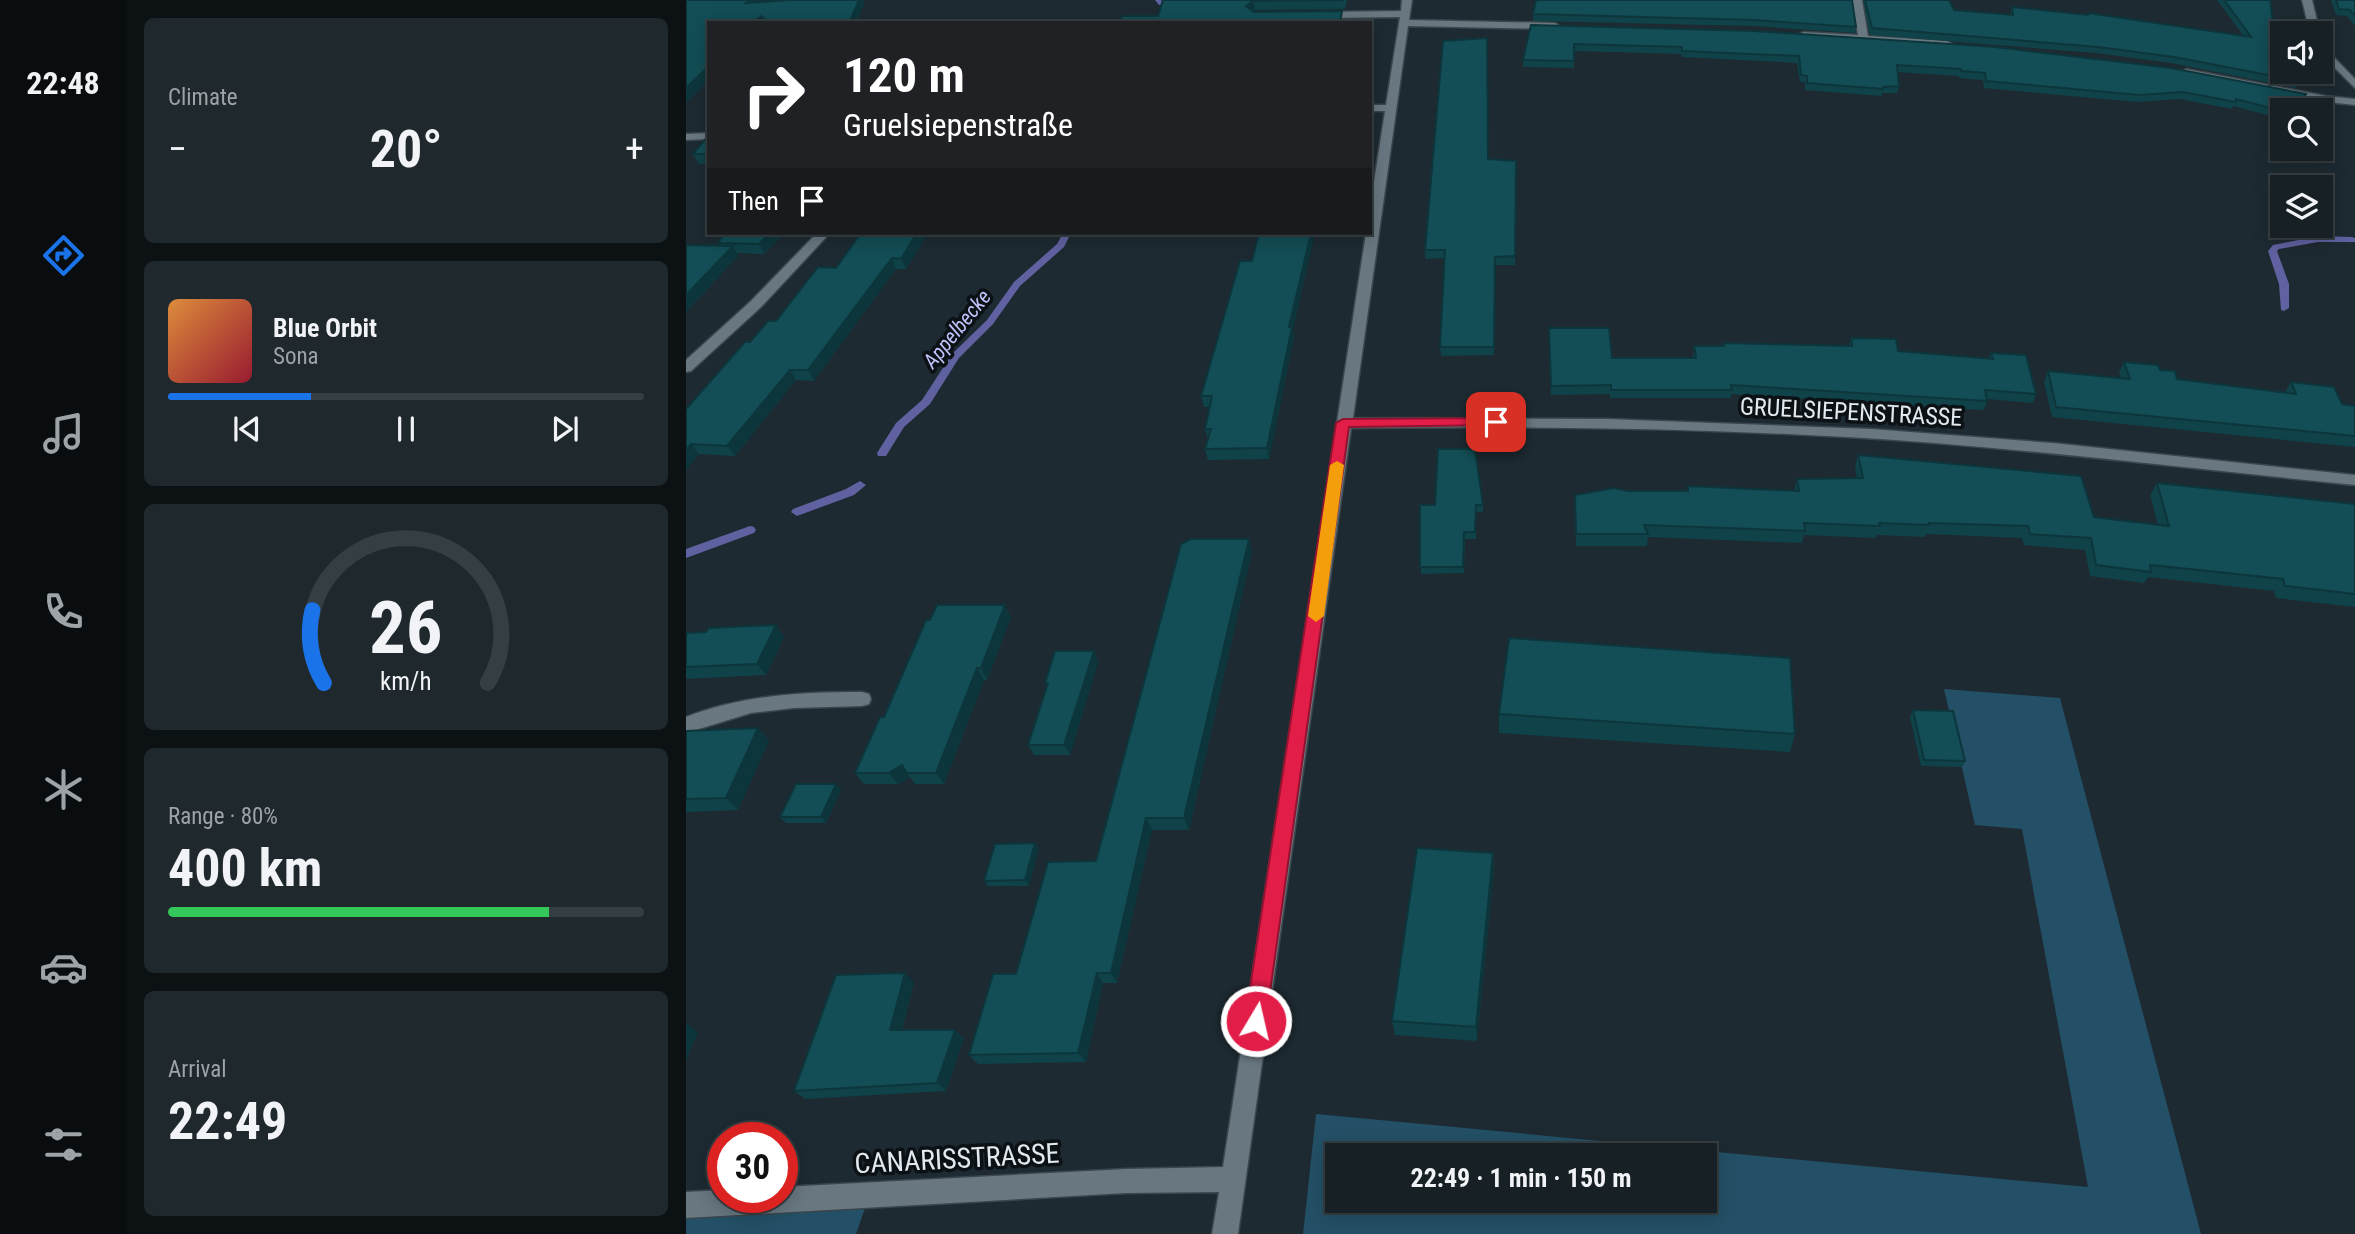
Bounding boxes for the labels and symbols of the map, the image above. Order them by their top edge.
water label: Appelbecke [918,285,996,374]
pin [1466,392,1526,452]
street label: GRUELSIEPENSTRASSE [1739,392,1963,432]
position arrow [1219,984,1293,1058]
speed limit sign: 30 [707,1122,798,1213]
street label: CANARISSTRASSE [854,1137,1060,1180]

